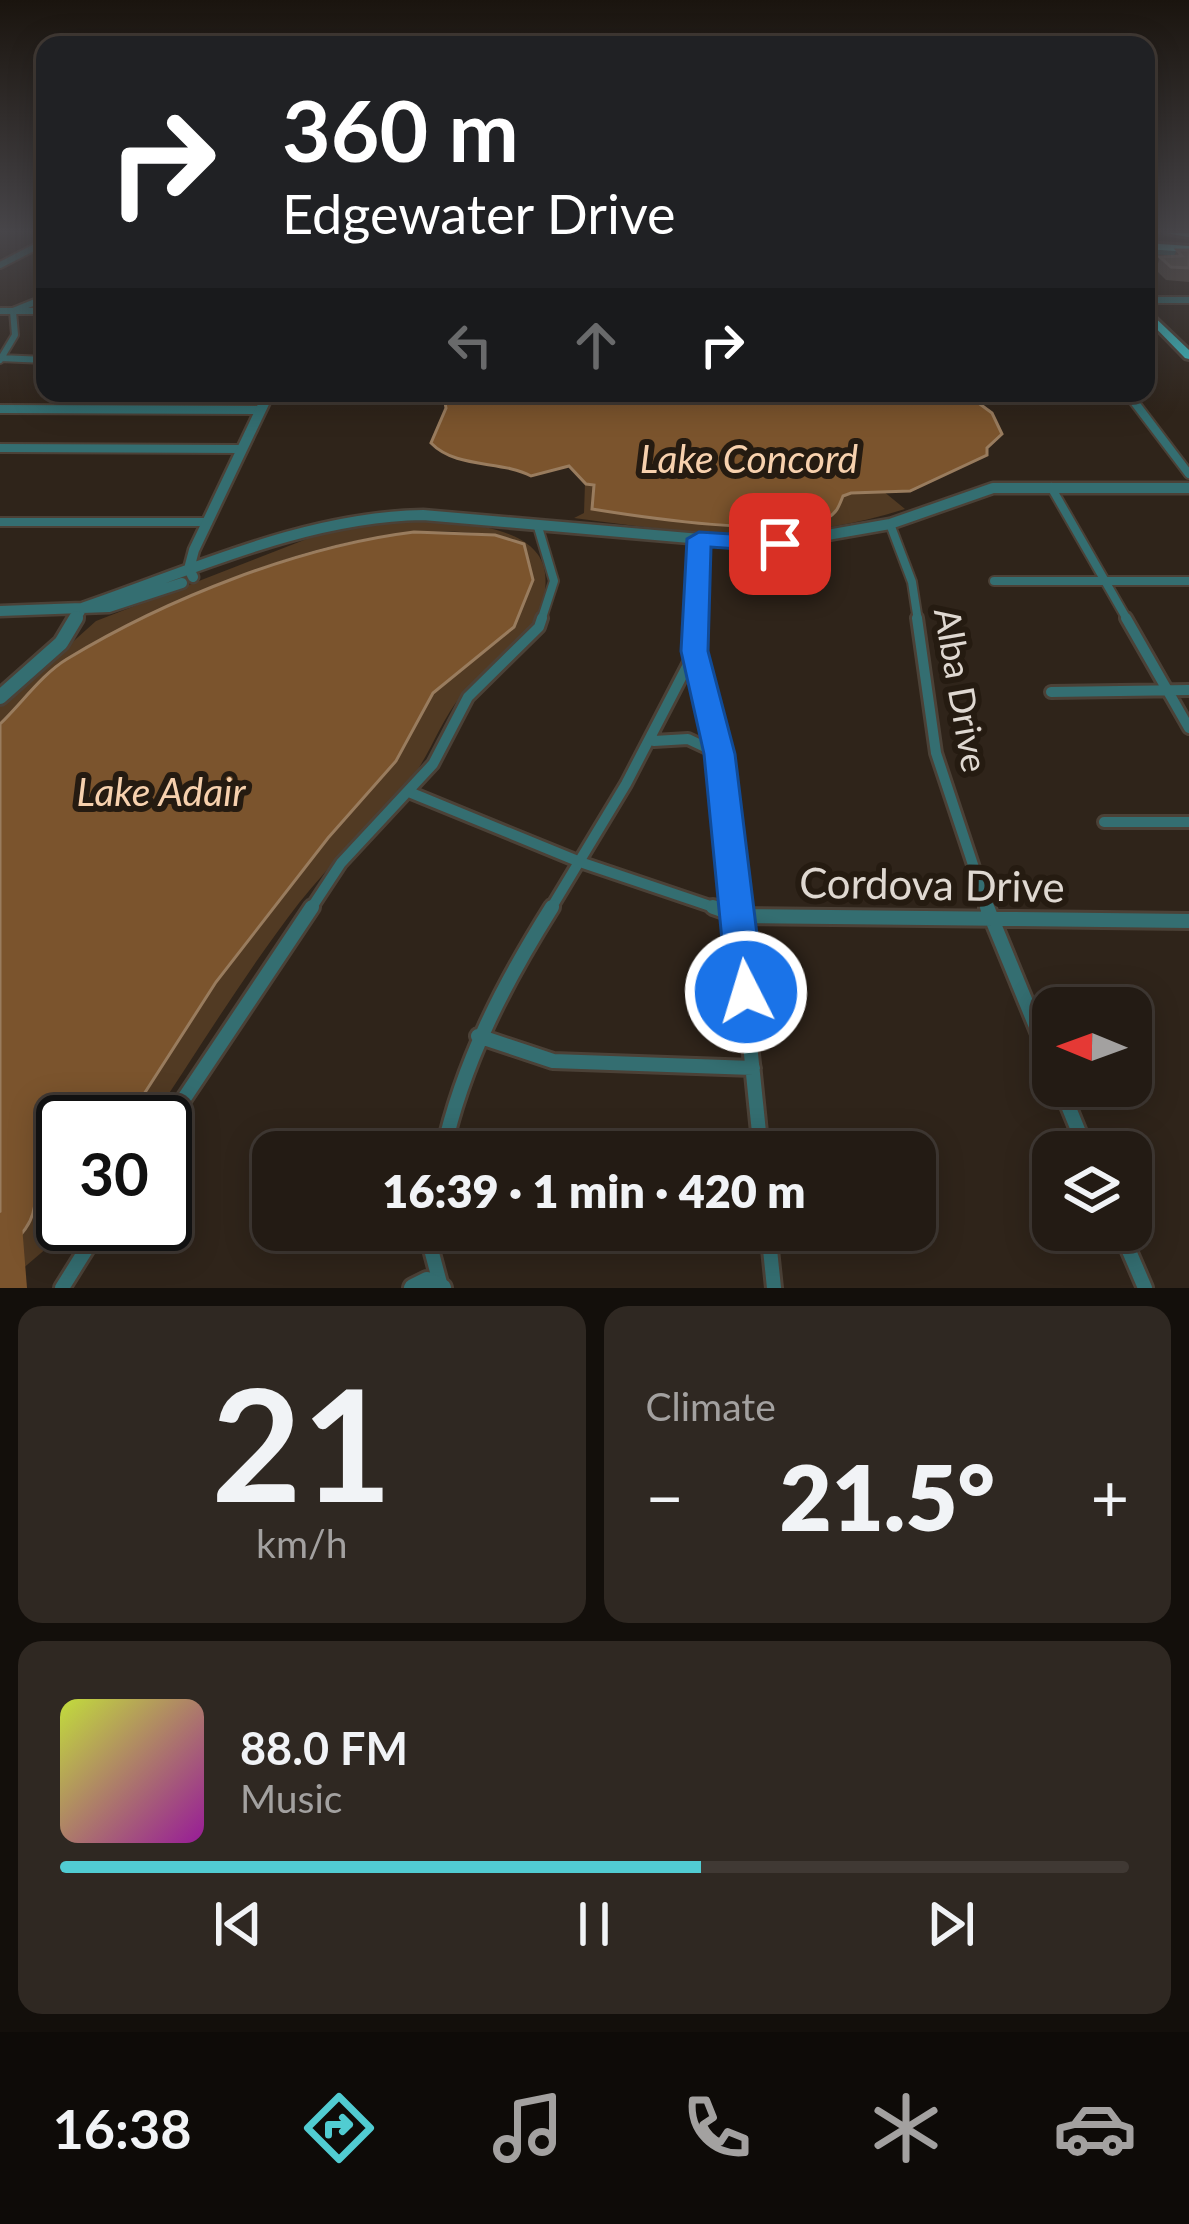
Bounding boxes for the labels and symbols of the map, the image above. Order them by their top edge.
water label: Lake Concord [640,435,859,481]
pin [729,493,831,595]
street label: Alba Drive [926,604,998,775]
water label: Lake Adair [77,768,246,814]
street label: Cordova Drive [799,857,1065,911]
position arrow [683,929,809,1055]
north arrow [1032,987,1152,1107]
speed limit sign: 30 [36,1095,192,1251]

